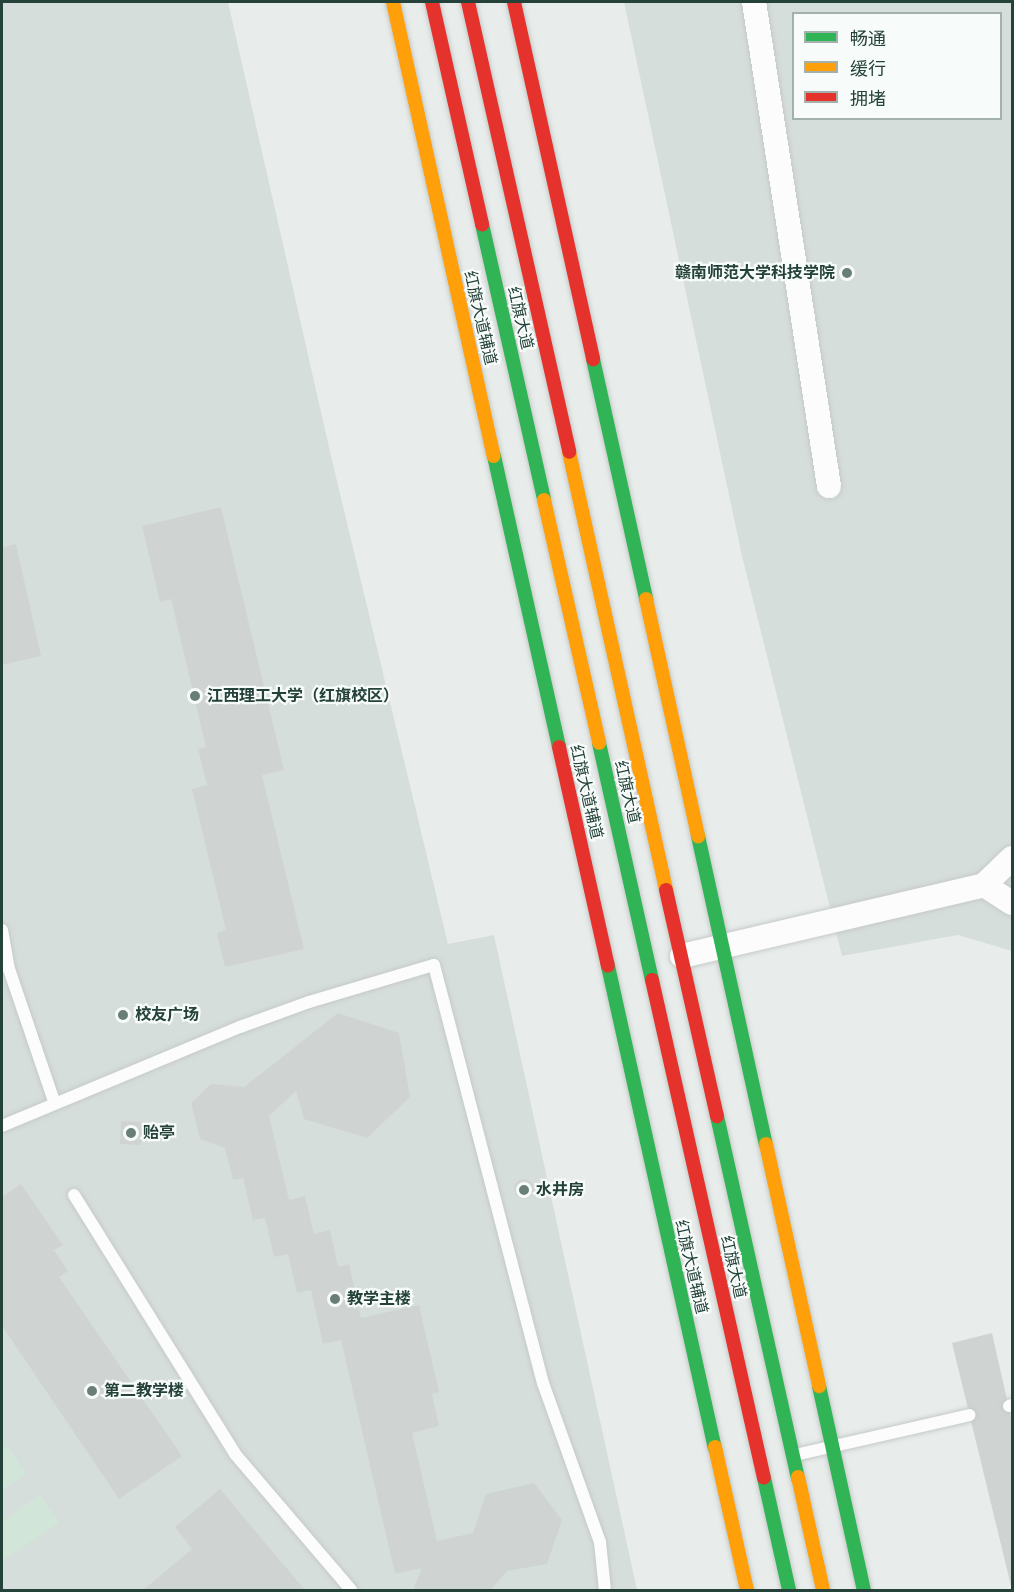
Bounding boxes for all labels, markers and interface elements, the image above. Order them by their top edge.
legend [792,12,1002,120]
text: 畅通 [850,28,886,49]
text: 缓行 [850,58,886,79]
text: 拥堵 [850,88,886,109]
place label: 赣南师范大学科技学院 [675,263,835,283]
marker: 赣南师范大学科技学院 [840,266,854,280]
street label: 红旗大道辅道 [460,269,500,367]
street label: 红旗大道 [503,285,537,351]
place label: 江西理工大学（红旗校区） [207,686,399,706]
marker: 江西理工大学（红旗校区） [188,689,202,703]
street label: 红旗大道辅道 [566,743,606,841]
street label: 红旗大道 [610,759,644,825]
place label: 校友广场 [135,1005,199,1025]
marker: 校友广场 [116,1008,130,1022]
place label: 贻亭 [143,1123,175,1143]
marker: 贻亭 [124,1126,138,1140]
place label: 水井房 [536,1180,584,1200]
marker: 水井房 [517,1183,531,1197]
street label: 红旗大道辅道 [671,1218,711,1316]
street label: 红旗大道 [716,1234,750,1300]
place label: 教学主楼 [347,1289,411,1309]
marker: 教学主楼 [328,1292,342,1306]
place label: 第二教学楼 [104,1381,184,1401]
marker: 第二教学楼 [85,1384,99,1398]

